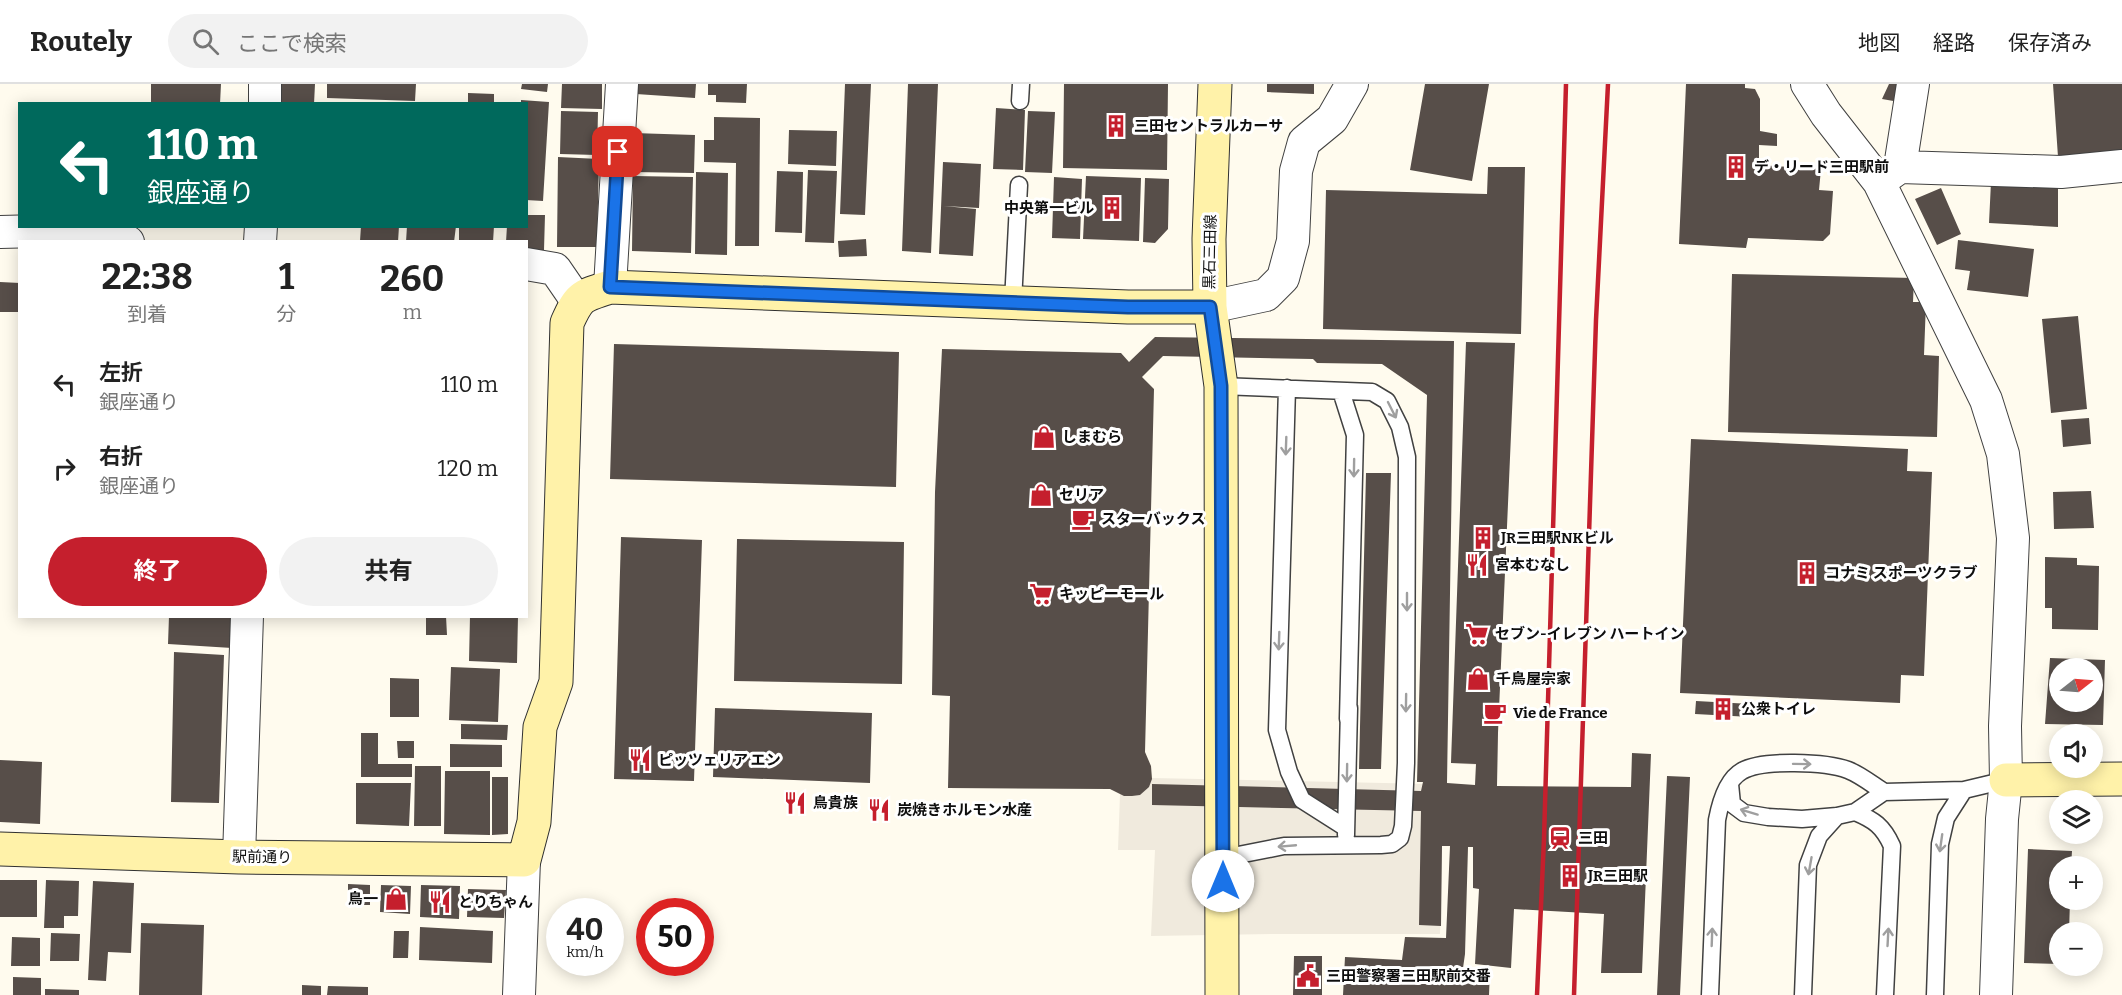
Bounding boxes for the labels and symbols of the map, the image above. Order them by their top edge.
building icon: 三田セントラルカーサ [1103,113,1129,139]
place label: 三田セントラルカーサ [1134,117,1283,135]
pin [592,126,643,177]
building icon: デ・リード三田駅前 [1723,154,1749,180]
place label: デ・リード三田駅前 [1754,158,1889,176]
building icon: 中央第一ビル [1099,195,1125,221]
place label: 中央第一ビル [1004,199,1094,217]
street label: 黒石三田線 [1200,214,1220,290]
one-way arrow [1386,401,1398,418]
shop icon: しまむら [1031,424,1057,450]
place label: しまむら [1062,428,1122,446]
one-way arrow [1280,436,1291,456]
one-way arrow [1348,458,1360,478]
shop icon: セリア [1028,482,1054,508]
place label: セリア [1059,486,1104,504]
cafe icon: スターバックス [1070,506,1096,532]
place label: スターバックス [1101,510,1205,528]
building icon: JR三田駅NKビル [1470,525,1496,551]
place label: JR三田駅NKビル [1500,529,1613,547]
restaurant icon: 宮本むなし [1464,552,1490,578]
place label: 宮本むなし [1495,556,1570,574]
building icon: コナミ スポーツクラブ [1794,560,1820,586]
place label: コナミ スポーツクラブ [1825,564,1977,582]
supermarket icon: キッピーモール [1028,581,1054,607]
place label: キッピーモール [1059,585,1164,603]
one-way arrow [1401,591,1413,611]
supermarket icon: セブン-イレブン ハートイン [1464,621,1490,647]
place label: セブン-イレブン ハートイン [1495,625,1684,643]
one-way arrow [1274,631,1285,651]
north arrow [2049,658,2103,712]
shop icon: 千鳥屋宗家 [1465,666,1491,692]
place label: 千鳥屋宗家 [1496,670,1571,688]
one-way arrow [1400,692,1412,712]
building icon: 公衆トイレ [1710,696,1736,722]
cafe icon: Vie de France [1482,700,1508,726]
place label: 公衆トイレ [1741,700,1816,718]
place label: Vie de France [1513,704,1608,722]
restaurant icon: ピッツェリア エン [627,747,653,773]
place label: ピッツェリア エン [658,751,781,769]
one-way arrow [1792,758,1812,770]
one-way arrow [1341,763,1353,783]
restaurant icon: 鳥貴族 [782,790,808,816]
place label: 鳥貴族 [813,794,858,812]
restaurant icon: 炭焼きホルモン水産 [866,797,892,823]
place label: 炭焼きホルモン水産 [897,801,1032,819]
one-way arrow [1740,806,1759,817]
station icon: 三田 [1547,825,1573,851]
place label: 三田 [1578,829,1608,847]
one-way arrow [1935,833,1946,852]
one-way arrow [1278,841,1298,852]
street label: 駅前通り [232,847,292,867]
position arrow [1191,849,1255,913]
one-way arrow [1804,856,1815,875]
building icon: JR三田駅 [1557,863,1583,889]
place label: JR三田駅 [1587,867,1648,885]
shop icon: 鳥一 [383,886,409,912]
restaurant icon: とりちゃん [427,889,453,915]
place label: 鳥一 [348,890,378,908]
place label: とりちゃん [458,893,533,911]
speed limit sign: 50 [636,898,714,976]
one-way arrow [1706,927,1718,947]
one-way arrow [1882,927,1893,947]
public building icon: 三田警察署三田駅前交番 [1295,963,1321,989]
place label: 三田警察署三田駅前交番 [1326,967,1491,985]

